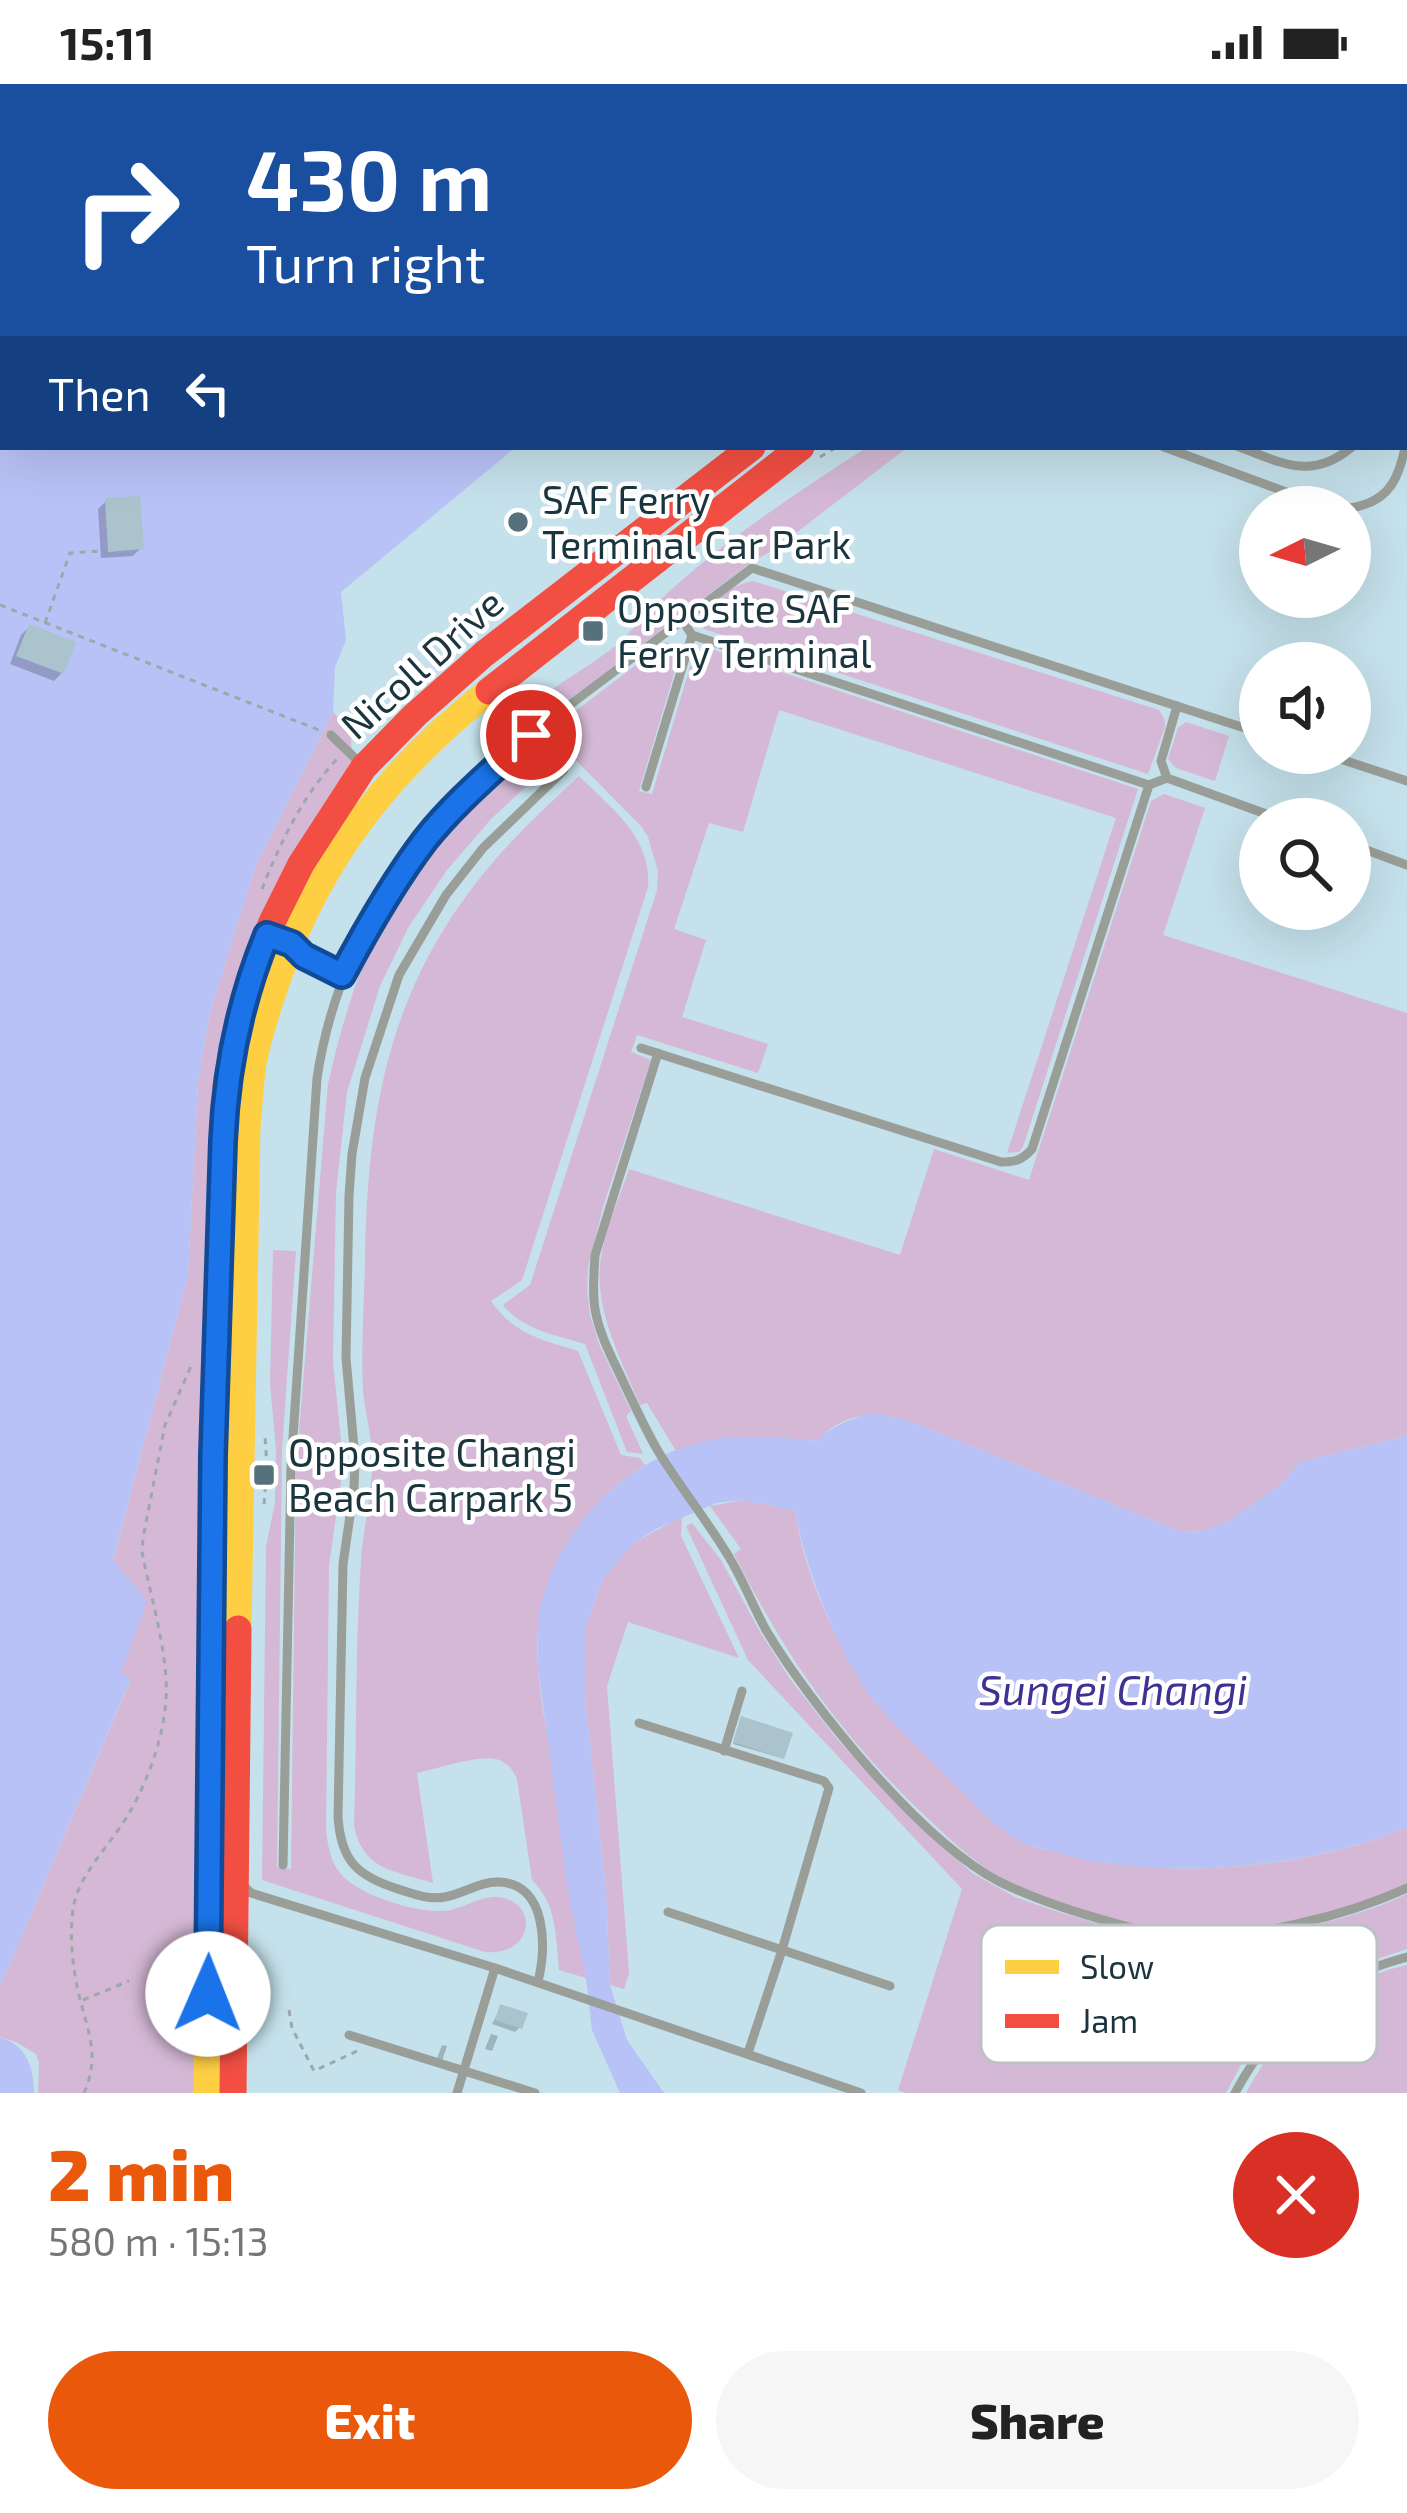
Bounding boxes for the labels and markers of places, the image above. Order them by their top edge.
place label: SAF Ferry Terminal Car Park [542,475,851,567]
marker: SAF Ferry Terminal Car Park [505,509,531,535]
place label: Opposite SAF Ferry Terminal [617,584,872,676]
marker: Opposite SAF Ferry Terminal [580,618,606,644]
pin [480,684,582,786]
place label: Opposite Changi Beach Carpark 5 [288,1428,576,1520]
marker: Opposite Changi Beach Carpark 5 [251,1462,277,1488]

